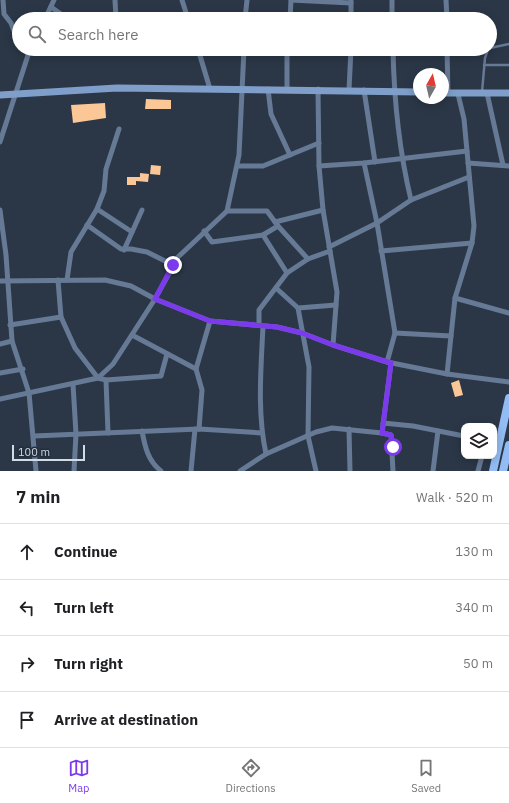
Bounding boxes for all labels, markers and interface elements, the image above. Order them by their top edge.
search box [12,12,497,56]
icon: search [26,23,48,45]
text: Search here [58,25,138,44]
north arrow [413,68,449,104]
route end [164,256,182,274]
map controls [461,423,497,459]
button: layers [461,423,497,459]
route start [384,438,402,456]
scale bar [12,443,85,462]
text: 100 m [18,445,50,459]
text: 7 min [16,486,60,508]
text: Walk · 520 m [416,489,493,506]
icon: ahead [16,541,38,563]
text: Continue [54,542,118,561]
text: 130 m [455,543,493,560]
icon: left [16,597,38,619]
text: Turn left [54,598,114,617]
text: 340 m [455,599,493,616]
icon: right [16,653,38,675]
text: Turn right [54,654,123,673]
text: 50 m [463,655,493,672]
icon: arrive [16,709,38,731]
text: Arrive at destination [54,710,198,729]
tab: Map [68,757,90,795]
tab: Directions [226,757,276,795]
tab: Saved [411,757,441,795]

